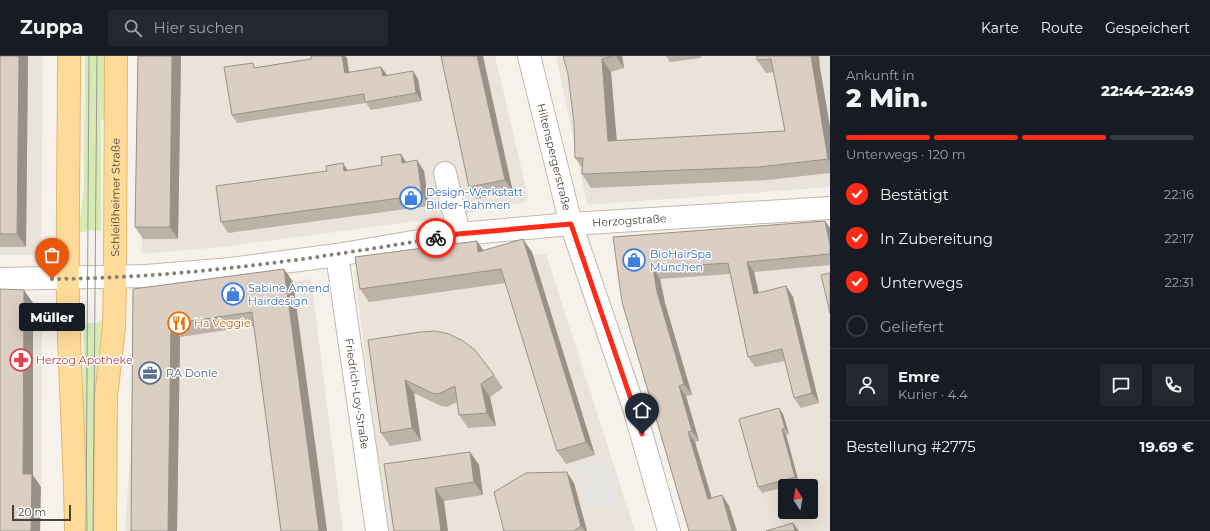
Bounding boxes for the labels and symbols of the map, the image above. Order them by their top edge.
street label: Hiltenspergerstraße [534,102,574,212]
street label: Schleißheimer Straße [108,138,123,257]
shop icon: Design-Werkstatt Bilder-Rahmen [398,185,424,211]
place label: Design-Werkstatt Bilder-Rahmen [426,185,523,212]
street label: Herzogstraße [592,211,667,230]
courier [416,218,456,258]
pin [35,238,69,279]
shop icon: BioHairSpa München [621,247,647,273]
place label: BioHairSpa München [650,247,711,274]
shop icon: Sabine Amend Hairdesign [220,281,246,307]
place label: Sabine Amend Hairdesign [248,281,330,308]
callout: Müller [19,303,85,331]
restaurant icon: Ha Veggie [166,310,192,336]
place label: Ha Veggie [194,316,251,330]
street label: Friedrich-Loy-Straße [342,337,372,450]
pharmacy icon: Herzog Apotheke [8,347,34,373]
place label: Herzog Apotheke [36,353,133,367]
office icon: RA Donle [137,360,163,386]
place label: RA Donle [166,366,218,380]
pin [625,393,659,434]
north arrow [778,479,818,519]
scale bar [12,503,71,522]

